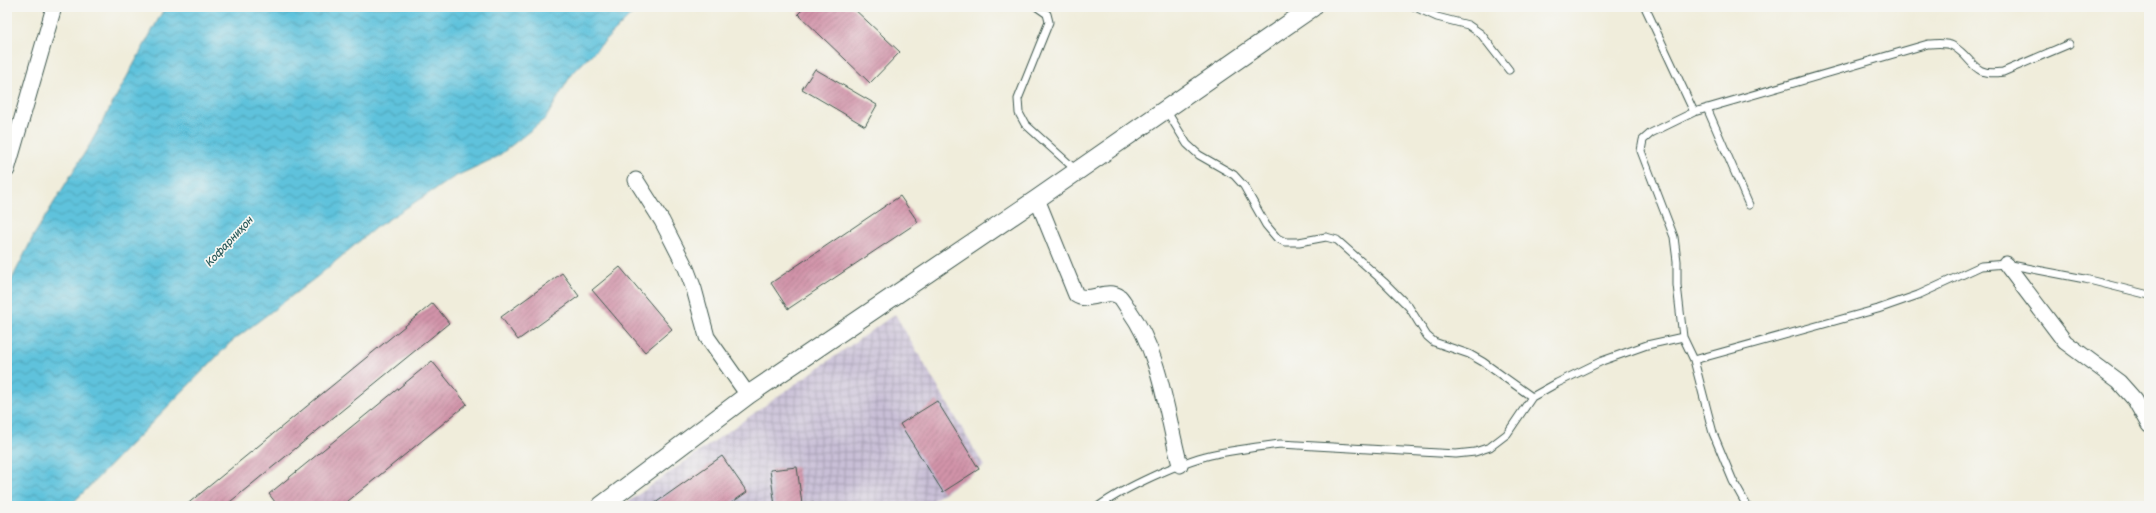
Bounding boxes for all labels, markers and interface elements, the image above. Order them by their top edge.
water label: Кофарниҳон [203,213,256,269]

